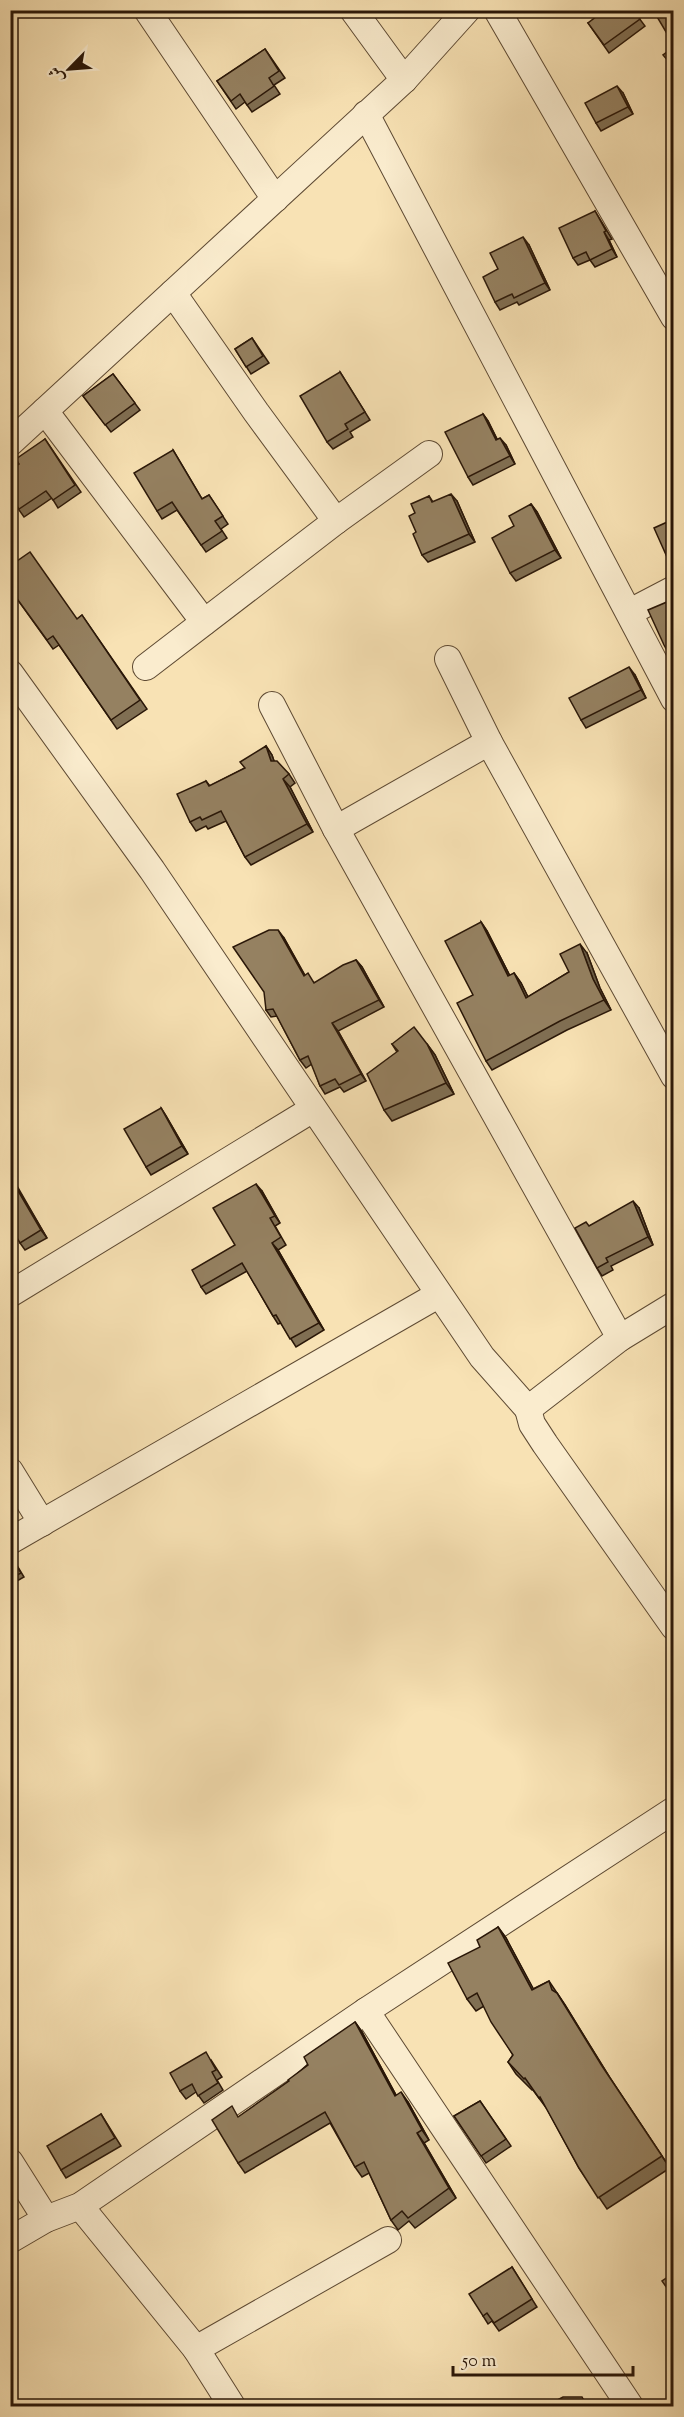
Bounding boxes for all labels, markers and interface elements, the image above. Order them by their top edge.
north arrow [39,39,99,99]
text: ش [44,62,71,86]
scale bar [453,2339,633,2377]
text: 50 m [461,2349,497,2375]

